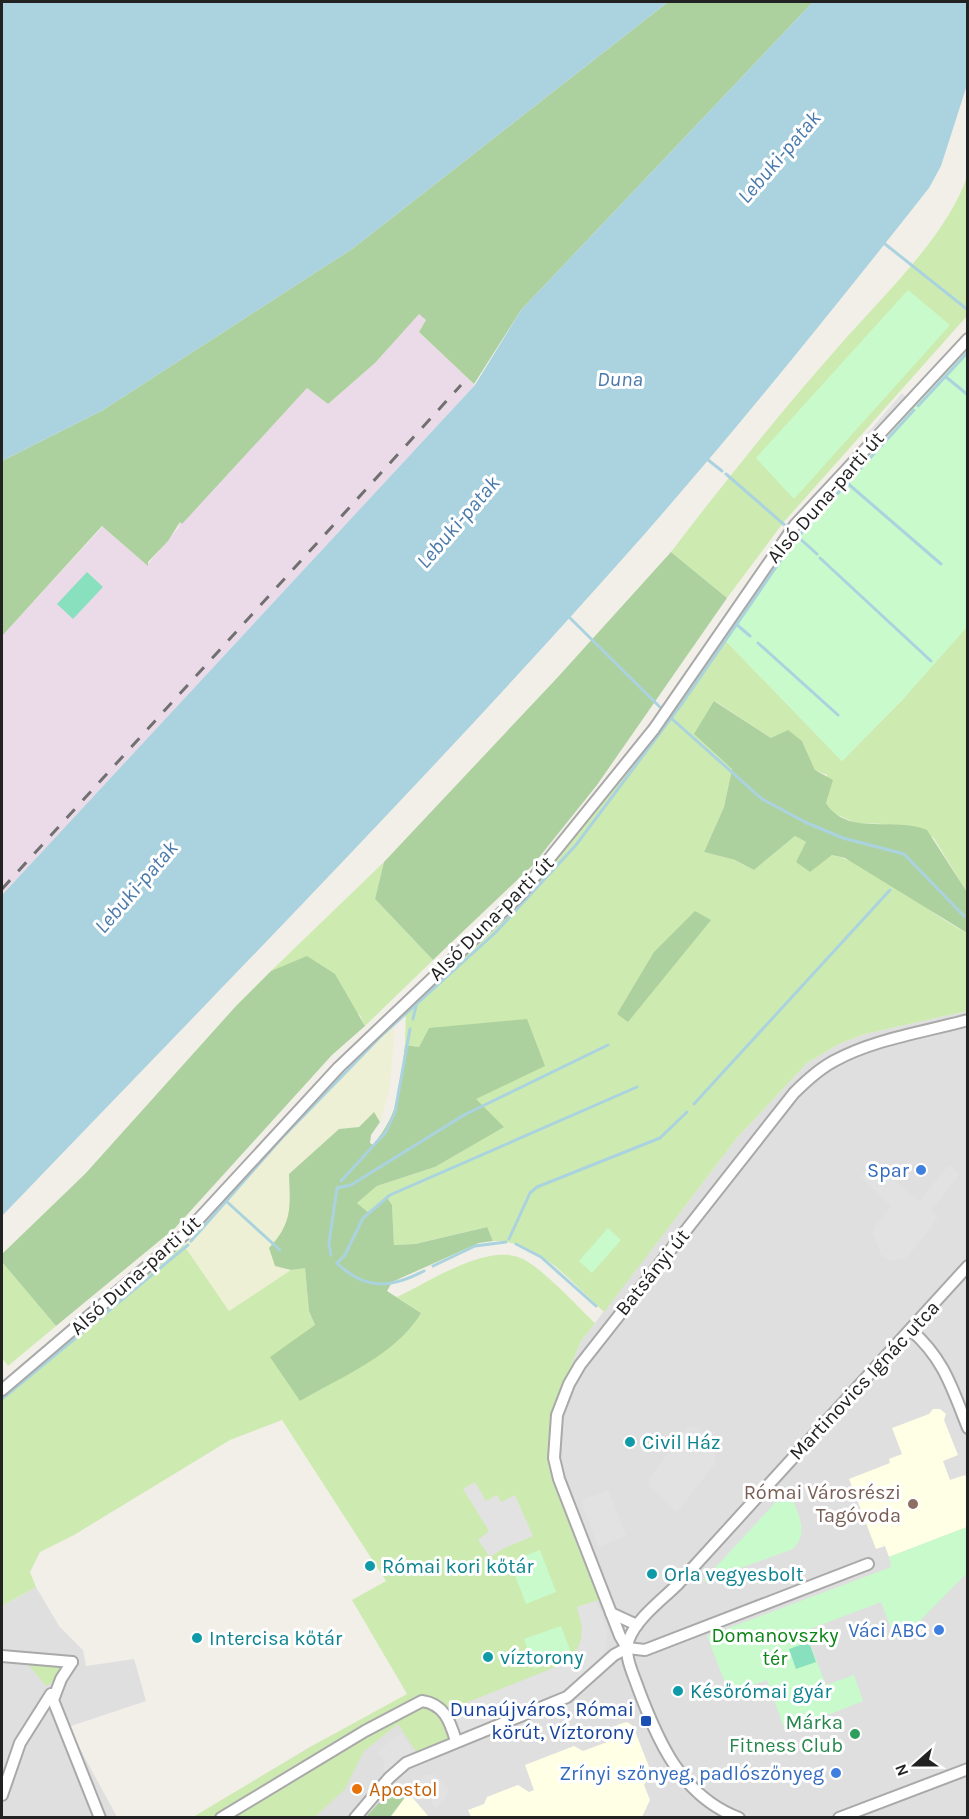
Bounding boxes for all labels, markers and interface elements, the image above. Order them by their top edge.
water label: Lebuki-patak [733,106,826,208]
water label: Duna [597,367,643,391]
street label: Alsó Duna-parti út [762,427,889,568]
water label: Lebuki-patak [412,471,505,573]
water label: Lebuki-patak [90,836,183,938]
street label: Alsó Duna-parti út [424,851,559,985]
place label: Spar [867,1159,910,1182]
marker: Spar [914,1163,928,1177]
street label: Alsó Duna-parti út [66,1211,205,1340]
street label: Batsányi út [611,1224,694,1320]
street label: Martinovics Ignác utca [785,1296,944,1465]
place label: Civil Ház [642,1431,720,1454]
marker: Civil Ház [623,1435,637,1449]
place label: Római Városrészi Tagóvoda [744,1481,901,1527]
marker: Római Városrészi Tagóvoda [906,1497,920,1511]
place label: Római kori kőtár [382,1555,534,1578]
marker: Római kori kőtár [363,1559,377,1573]
place label: Orla vegyesbolt [664,1563,804,1586]
marker: Orla vegyesbolt [645,1567,659,1581]
place label: Váci ABC [848,1619,927,1642]
marker: Váci ABC [932,1623,946,1637]
park label: Domanovszky tér [711,1624,839,1670]
place label: Intercisa kőtár [209,1627,343,1650]
marker: Intercisa kőtár [190,1631,204,1645]
place label: víztorony [500,1646,584,1669]
marker: víztorony [481,1650,495,1664]
place label: Későrómai gyár [690,1680,832,1703]
marker: Későrómai gyár [671,1684,685,1698]
place label: Dunaújváros, Római körút, Víztorony [450,1698,634,1744]
place label: Márka Fitness Club [729,1711,843,1757]
marker: Dunaújváros, Római körút, Víztorony [639,1714,653,1728]
marker: Márka Fitness Club [848,1727,862,1741]
north arrow [885,1735,945,1795]
text: N [891,1761,912,1779]
place label: Zrínyi szőnyeg, padlószőnyeg [559,1762,824,1785]
marker: Zrínyi szőnyeg, padlószőnyeg [829,1766,843,1780]
place label: Apostol [369,1778,438,1801]
marker: Apostol [350,1782,364,1796]

